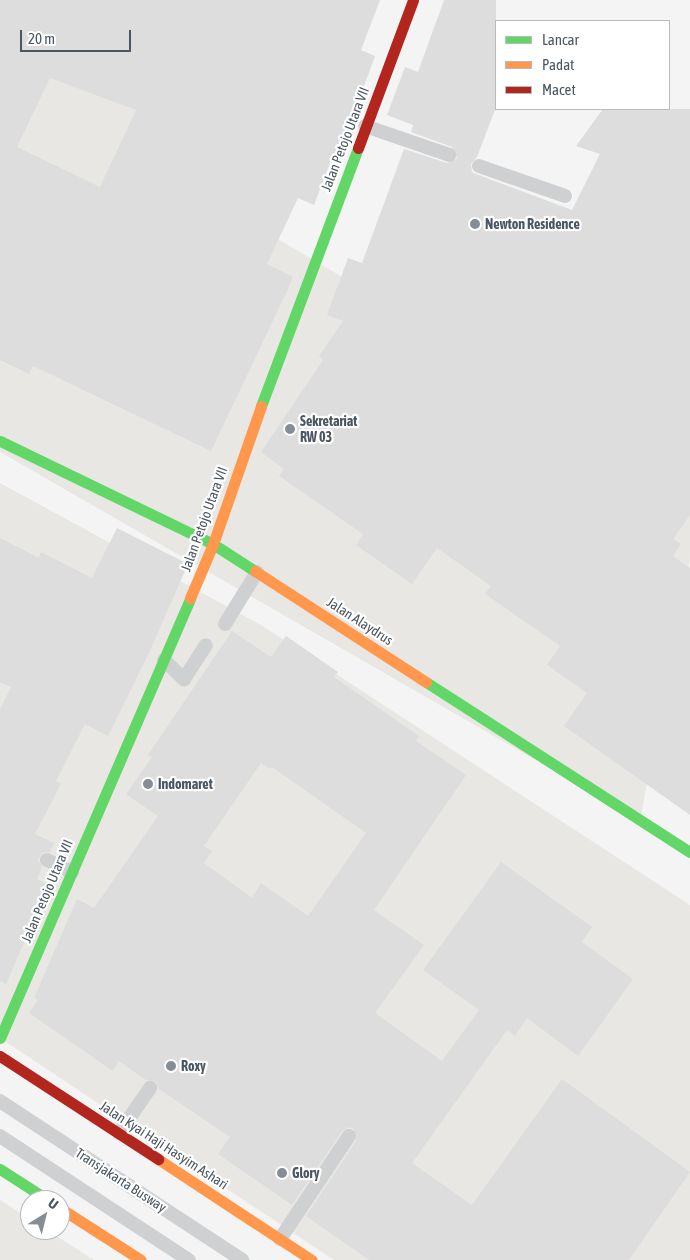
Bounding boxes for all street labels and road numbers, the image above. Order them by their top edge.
street label: Jalan Petojo Utara VII [317,85,373,193]
street label: Jalan Petojo Utara VII [177,464,231,574]
street label: Jalan Alaydrus [324,594,396,648]
street label: Jalan Petojo Utara VII [18,837,76,945]
street label: Jalan Kyai Haji Hasyim Ashari [97,1097,231,1193]
street label: Transjakarta Busway [72,1144,170,1216]

